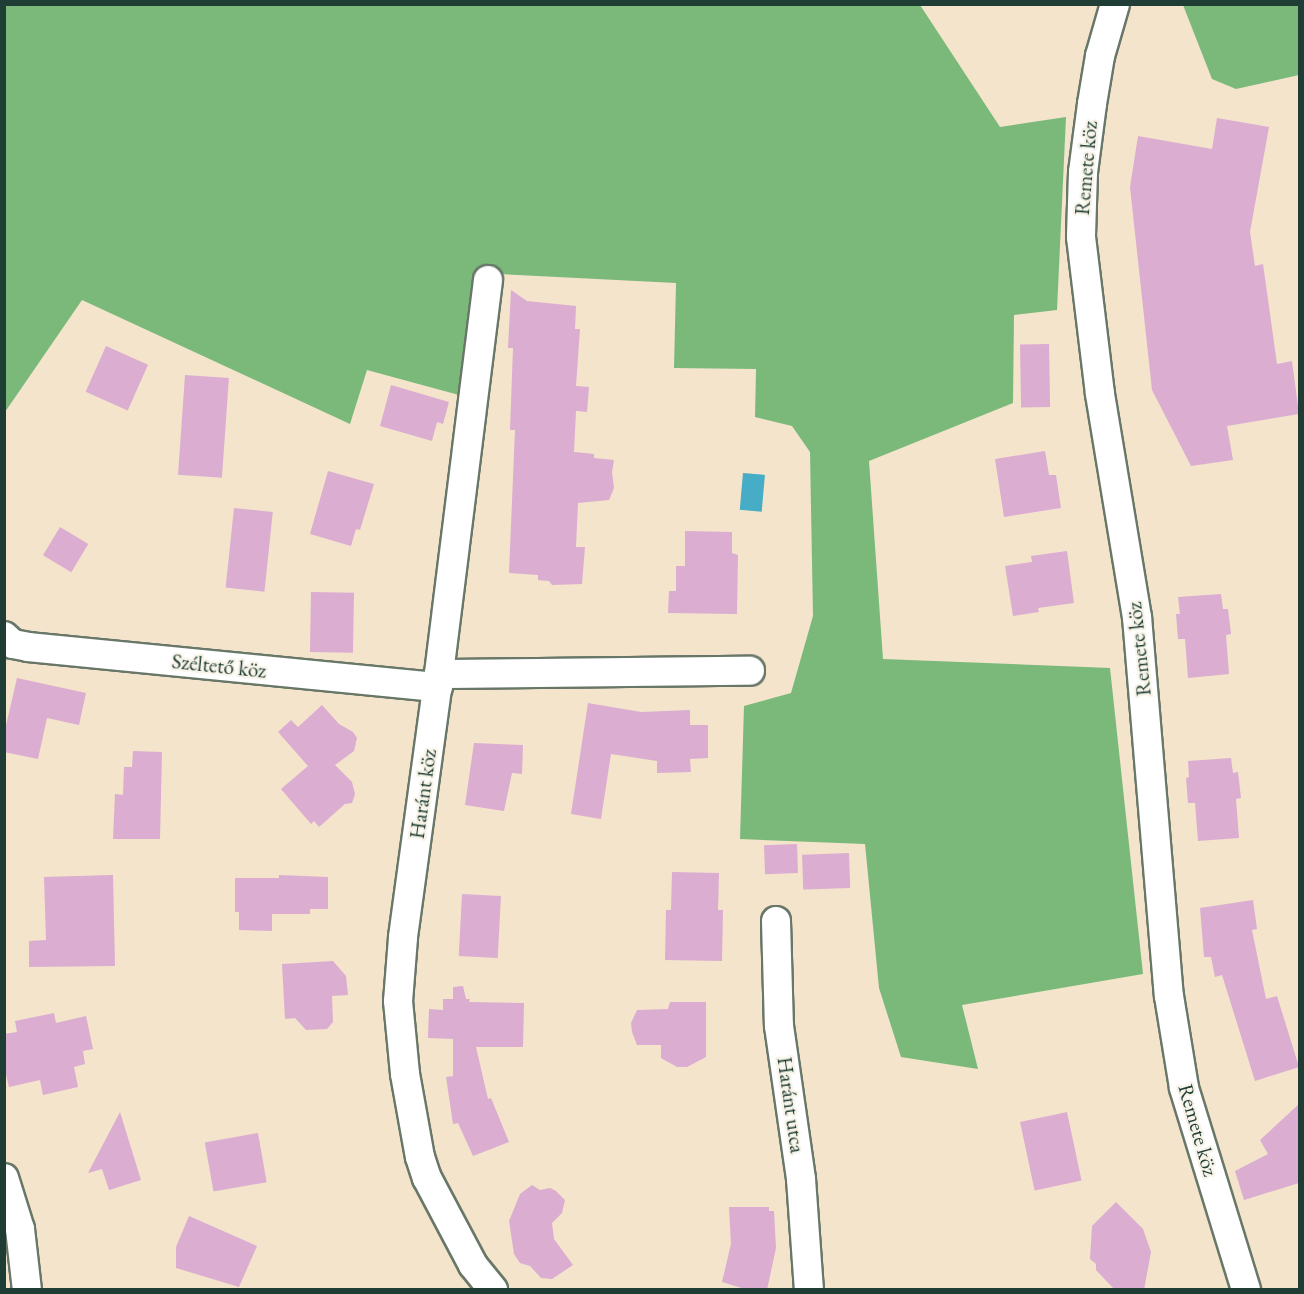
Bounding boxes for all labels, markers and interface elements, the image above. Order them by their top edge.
street label: Remete köz [1069,120,1103,216]
street label: Remete köz [1122,601,1156,697]
street label: Széltető köz [171,649,267,683]
street label: Haránt köz [404,747,442,841]
street label: Haránt utca [772,1055,810,1155]
street label: Remete köz [1173,1081,1223,1179]

